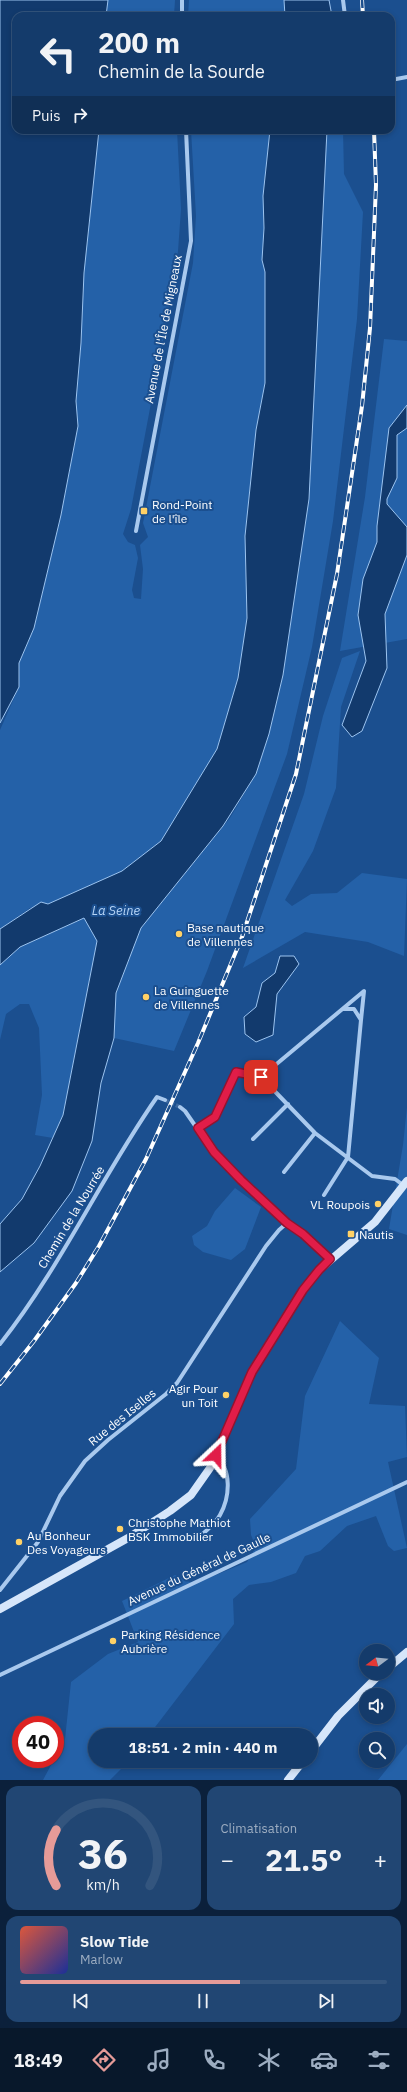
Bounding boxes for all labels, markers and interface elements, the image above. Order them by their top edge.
text: 200 m [98,24,180,61]
icon: left [32,28,84,80]
text: Chemin de la Sourde [98,60,265,83]
icon: right [69,104,91,126]
text: Puis [32,106,61,125]
street label: Avenue de l'Île de Migneaux [141,253,185,405]
place label: Rond-Point de l'île [152,497,213,526]
marker: Rond-Point de l'île [139,506,149,516]
water label: La Seine [92,902,141,919]
place label: Base nautique de Villennes [187,920,265,949]
marker: Base nautique de Villennes [174,929,184,939]
place label: La Guinguette de Villennes [154,983,229,1012]
marker: La Guinguette de Villennes [141,992,151,1002]
pin [244,1060,278,1094]
icon: arrive [250,1066,272,1088]
street label: Chemin de la Nourrée [34,1163,108,1271]
place label: VL Roupois [310,1197,370,1212]
marker: VL Roupois [373,1199,383,1209]
place label: Nautis [359,1227,394,1242]
marker: Nautis [346,1229,356,1239]
place label: Agir Pour un Toit [169,1381,219,1410]
street label: Rue des Iselles [85,1385,159,1449]
marker: Agir Pour un Toit [221,1390,231,1400]
position arrow [195,1434,237,1476]
place label: Christophe Mathiot BSK Immobilier [128,1515,231,1544]
marker: Christophe Mathiot BSK Immobilier [115,1524,125,1534]
place label: Au Bonheur Des Voyageurs [27,1528,106,1557]
street label: Avenue du Général de Gaulle [125,1529,273,1609]
marker: Au Bonheur Des Voyageurs [14,1537,24,1547]
place label: Parking Résidence Aubrière [121,1627,221,1656]
marker: Parking Résidence Aubrière [108,1636,118,1646]
north arrow [359,1644,395,1680]
map controls [359,1644,395,1768]
button: sound [359,1688,395,1724]
speed limit sign: 40 [12,1716,64,1768]
button: search [359,1732,395,1768]
text: 18:51 · 2 min · 440 m [129,1738,277,1757]
text: Climatisation [221,1820,297,1837]
text: 36 [78,1826,128,1880]
text: 21.5° [265,1840,342,1879]
text: − [221,1845,234,1874]
text: + [374,1845,387,1874]
text: km/h [86,1875,120,1894]
text: Slow Tide [80,1932,149,1951]
text: Marlow [80,1951,123,1968]
icon: previous [70,1990,92,2012]
icon: pause [192,1990,214,2012]
icon: next [315,1990,337,2012]
icon: directions [90,2046,118,2074]
icon: music [145,2046,173,2074]
icon: phone [200,2046,228,2074]
icon: climate [255,2046,283,2074]
icon: car [310,2046,338,2074]
icon: filters [365,2046,393,2074]
text: 18:49 [14,2049,63,2072]

